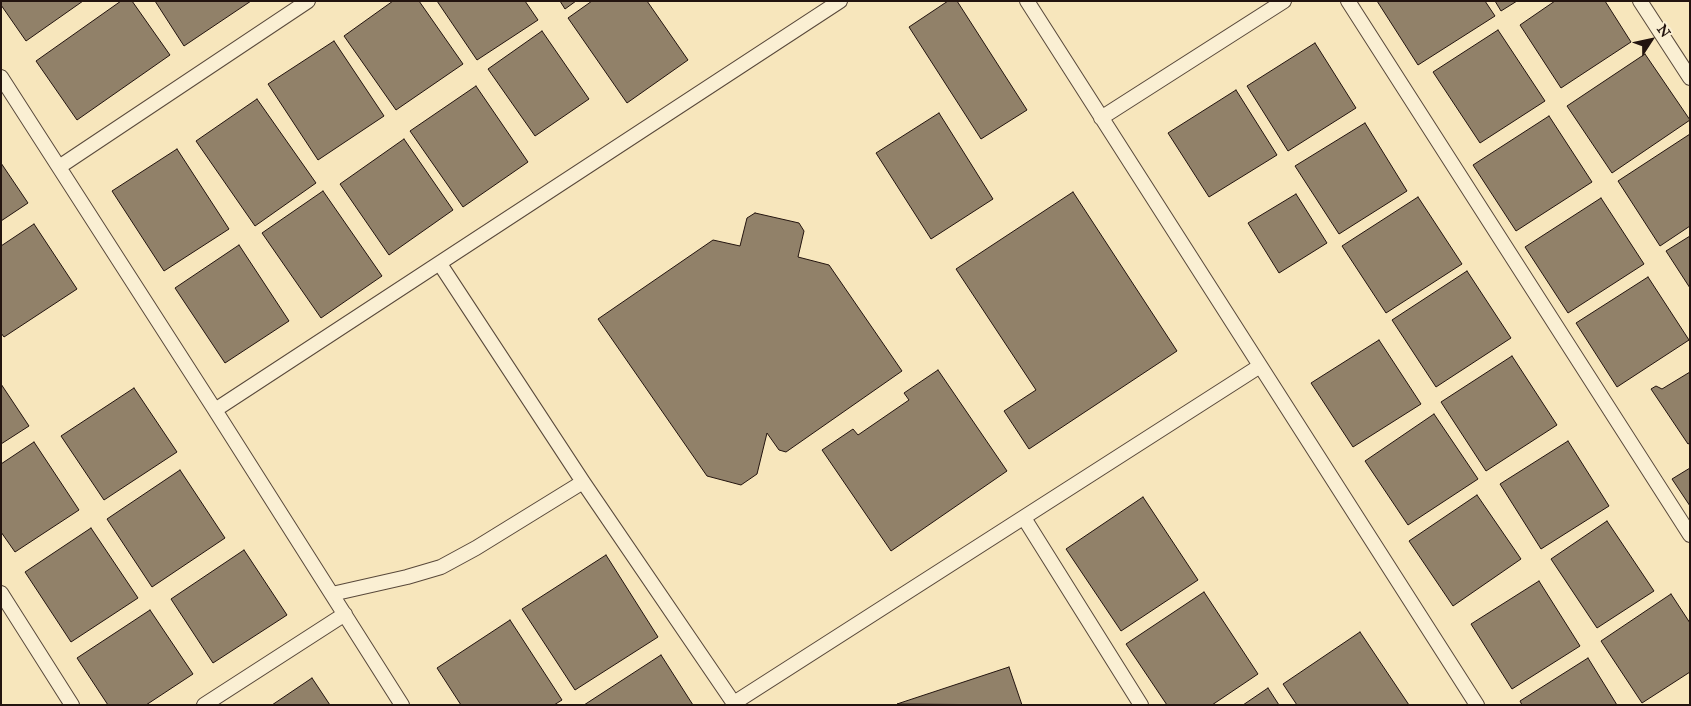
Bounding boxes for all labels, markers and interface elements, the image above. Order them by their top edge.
north arrow [1626,15,1676,65]
text: N [1653,21,1674,41]

